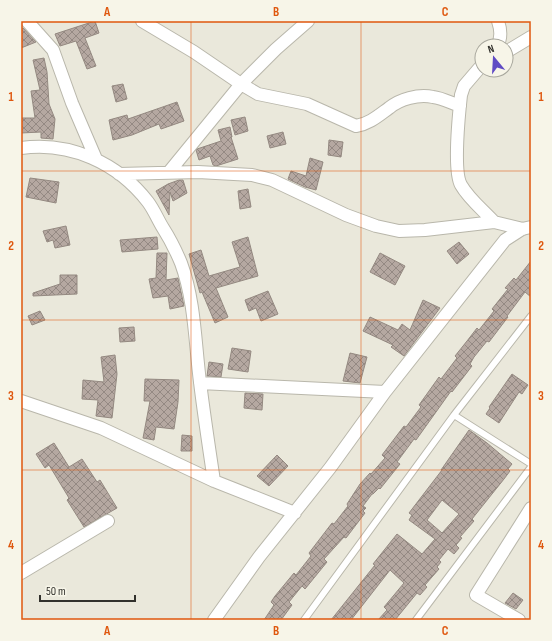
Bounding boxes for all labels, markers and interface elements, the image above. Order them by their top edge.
text: A [103,4,111,20]
text: B [273,4,279,20]
text: C [442,4,449,20]
north arrow [474,38,514,78]
text: N [486,42,496,56]
text: 1 [8,89,14,105]
text: 1 [538,89,544,105]
text: 2 [8,238,14,254]
text: 2 [538,238,544,254]
text: 3 [8,388,14,404]
text: 3 [538,388,544,404]
text: 4 [8,537,14,553]
text: 4 [538,537,544,553]
scale bar [40,577,135,603]
text: 50 m [46,584,66,599]
text: A [103,623,111,639]
text: B [273,623,279,639]
text: C [442,623,449,639]

